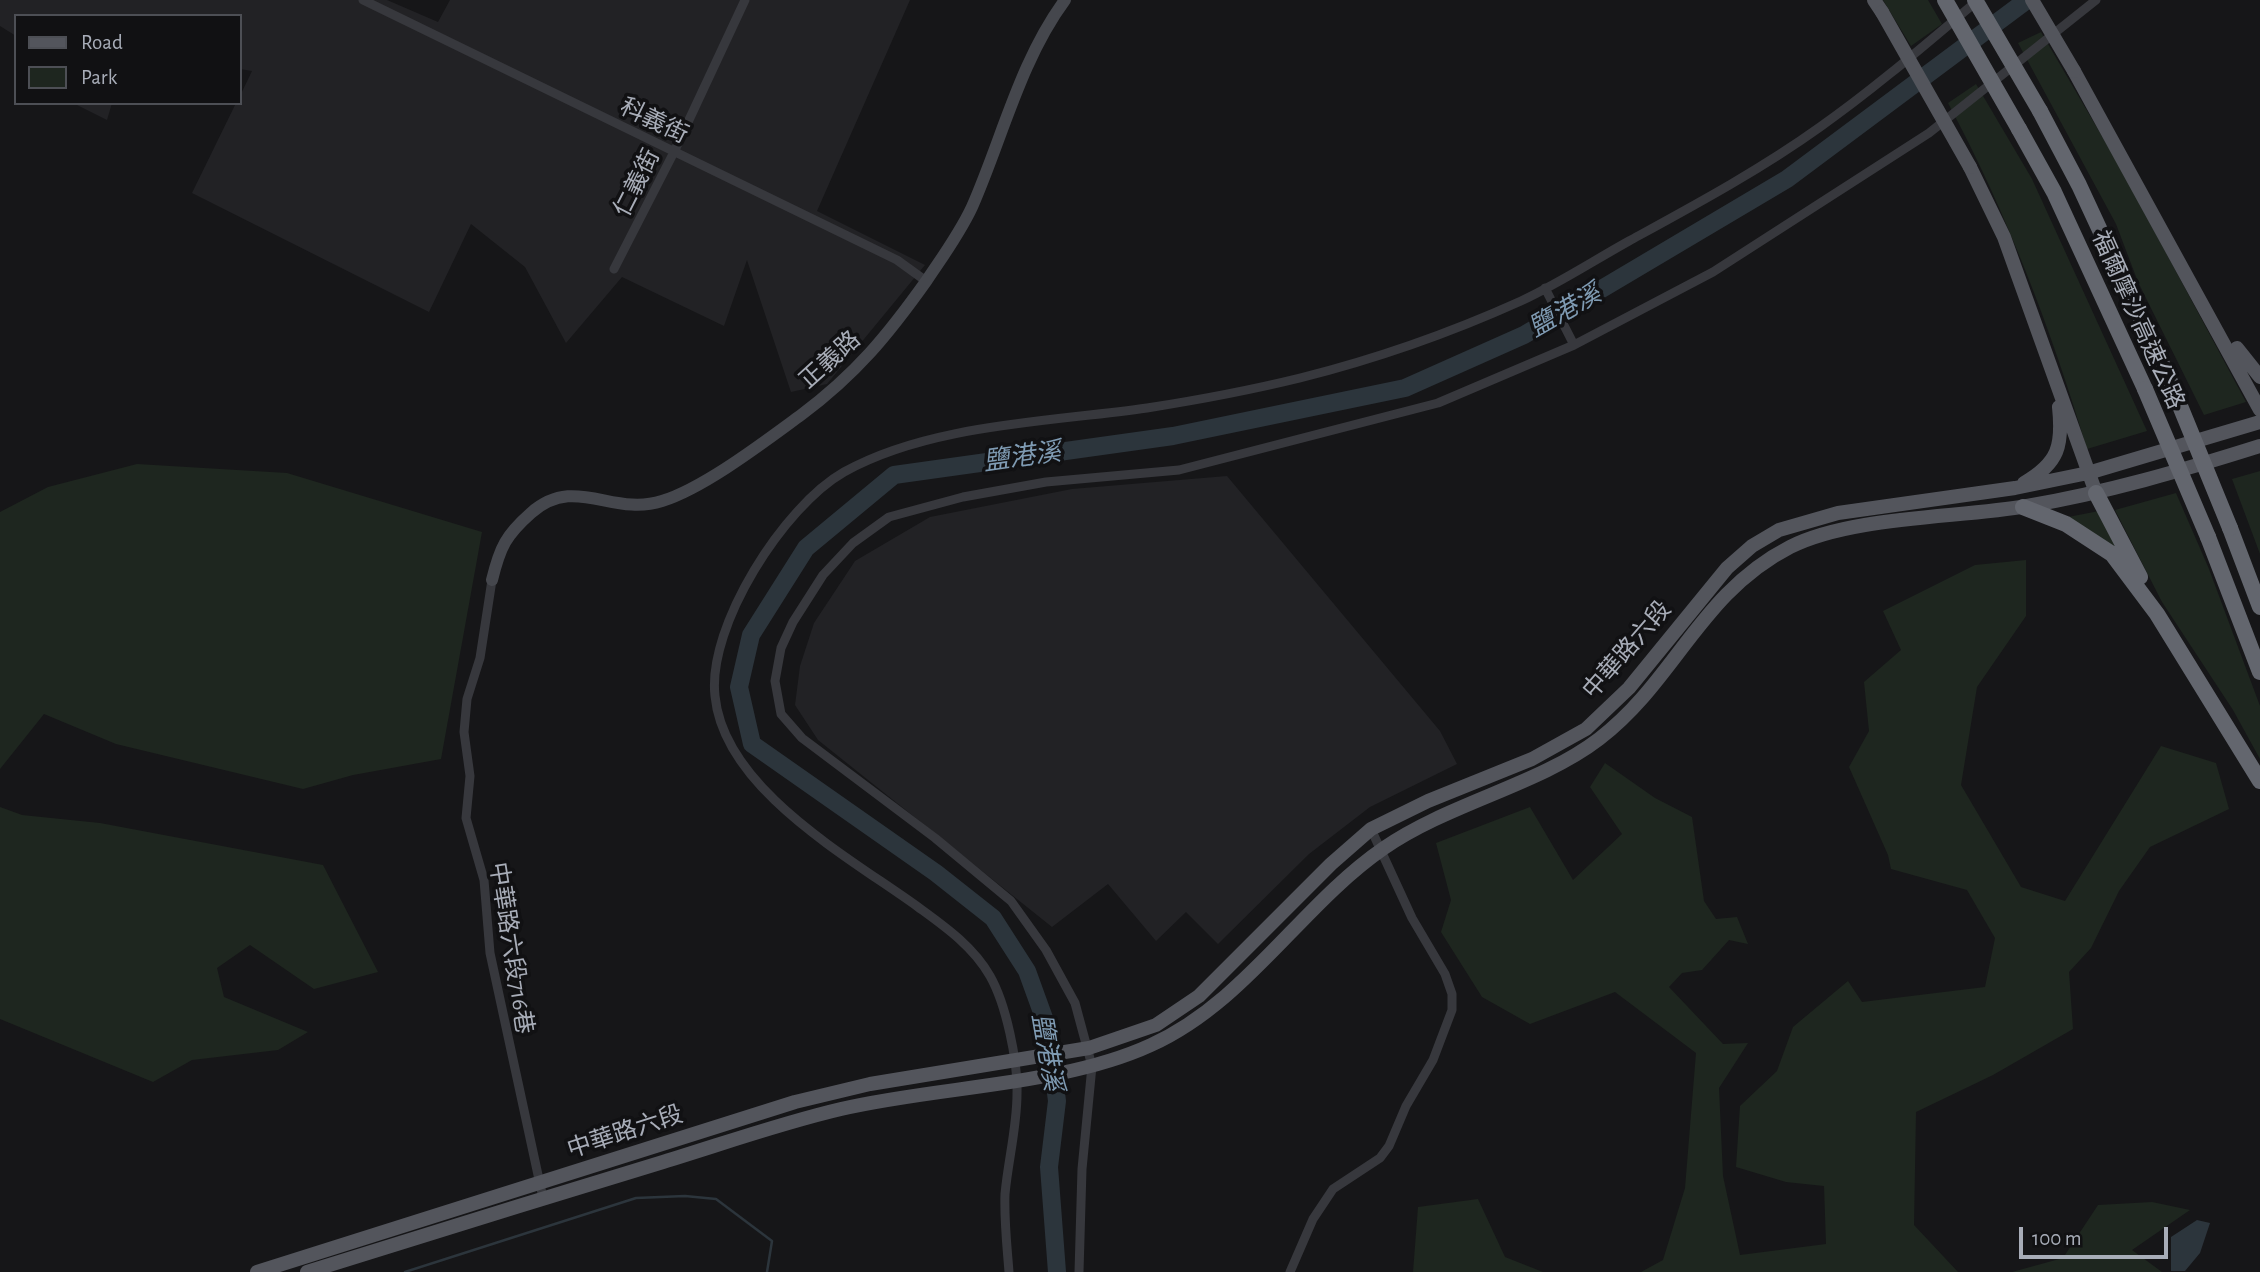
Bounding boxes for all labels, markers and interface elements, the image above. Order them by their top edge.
legend [14,14,242,105]
text: Road [81,32,123,53]
text: Park [81,67,117,88]
street label: 科義街 [615,92,693,150]
street label: 仁義街 [608,144,666,222]
street label: 福爾摩沙高速公路 [2086,226,2190,414]
water label: 鹽港溪 [1523,278,1607,344]
street label: 正義路 [794,325,866,395]
water label: 鹽港溪 [981,436,1063,478]
street label: 中華路六段 [1577,595,1677,705]
street label: 中華路六段716巷 [483,860,539,1036]
water label: 鹽港溪 [1025,1011,1069,1093]
street label: 中華路六段 [563,1100,687,1164]
scale bar [2022,1212,2171,1256]
text: 100 m [2032,1228,2082,1249]

